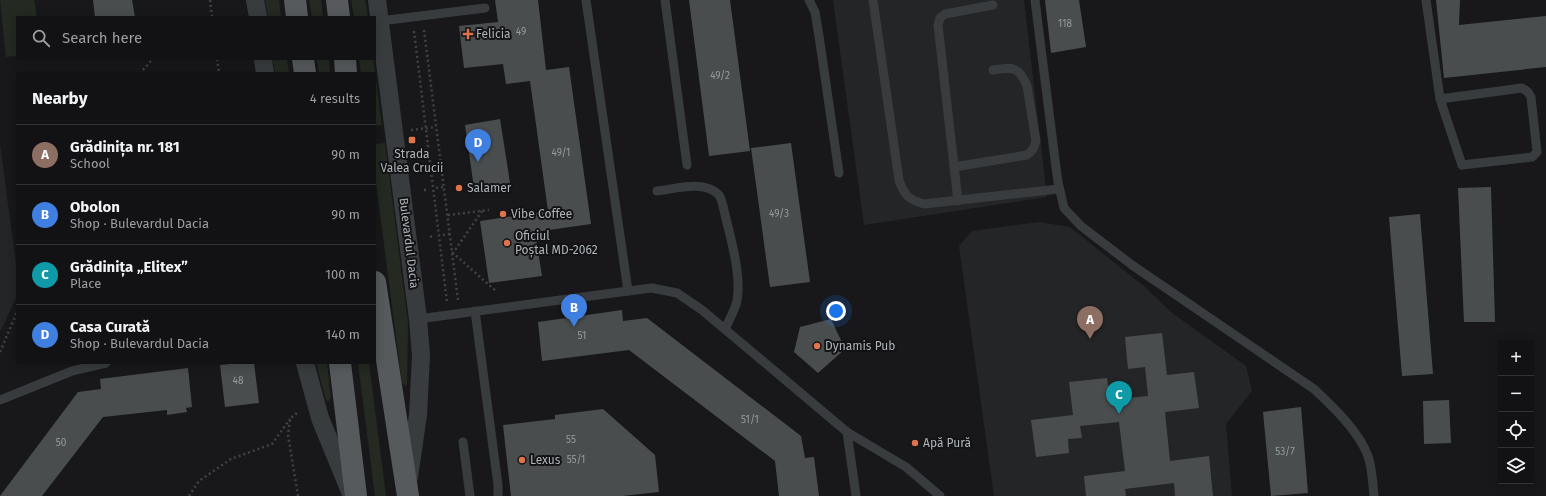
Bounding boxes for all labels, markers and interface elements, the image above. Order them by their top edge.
search box [16,16,376,60]
house number: 118 [1058,18,1073,30]
house number: 49 [516,26,526,38]
icon: search [30,27,52,49]
place label: Felicia [476,27,511,41]
text: Search here [62,29,142,47]
marker: Felicia [463,29,473,39]
house number: 49/2 [710,70,730,82]
text: Nearby [32,88,87,109]
text: 4 results [310,91,360,106]
pin: D [465,129,491,162]
marker: Strada Valea Crucii [407,135,417,145]
text: Grădinița nr. 181 [70,138,180,156]
text: A [41,147,49,162]
text: 90 m [331,147,360,162]
place label: Strada Valea Crucii [381,147,443,175]
house number: 49/1 [552,147,570,159]
text: School [70,156,110,171]
place label: Salamer [467,181,512,195]
marker: Salamer [454,183,464,193]
street label: Bulevardul Dacia [396,197,422,289]
text: Obolon [70,198,120,216]
text: B [41,207,49,222]
text: 90 m [331,207,360,222]
place label: Vibe Coffee [511,207,572,221]
house number: 49/3 [769,208,789,220]
marker: Vibe Coffee [498,209,508,219]
text: Shop · Bulevardul Dacia [70,216,209,231]
place label: Oficiul Poștal MD-2062 [515,229,598,258]
marker: Oficiul Poștal MD-2062 [502,238,512,248]
text: Grădinița „Elitex” [70,258,188,276]
text: C [41,267,49,282]
text: 100 m [325,267,360,282]
text: Place [70,276,101,291]
pin: B [561,294,587,327]
your location [826,301,846,321]
pin: A [1077,306,1103,339]
text: Casa Curată [70,318,150,336]
text: D [41,327,49,342]
text: 140 m [326,327,360,342]
house number: 51 [578,330,586,342]
text: Shop · Bulevardul Dacia [70,336,209,351]
place label: Dynamis Pub [825,339,895,353]
map controls [1498,340,1534,484]
button: + [1498,340,1534,376]
marker: Dynamis Pub [812,341,822,351]
house number: 48 [233,375,244,387]
button: − [1498,376,1534,412]
pin: C [1106,381,1132,414]
button: locate [1498,412,1534,448]
house number: 51/1 [741,414,759,426]
house number: 55 [566,434,576,446]
place label: Apă Pură [923,436,971,450]
house number: 50 [56,437,67,449]
marker: Apă Pură [910,438,920,448]
house number: 53/7 [1275,446,1295,458]
button: layers [1498,448,1534,484]
place label: Lexus [530,453,561,467]
house number: 55/1 [567,454,585,466]
marker: Lexus [517,455,527,465]

